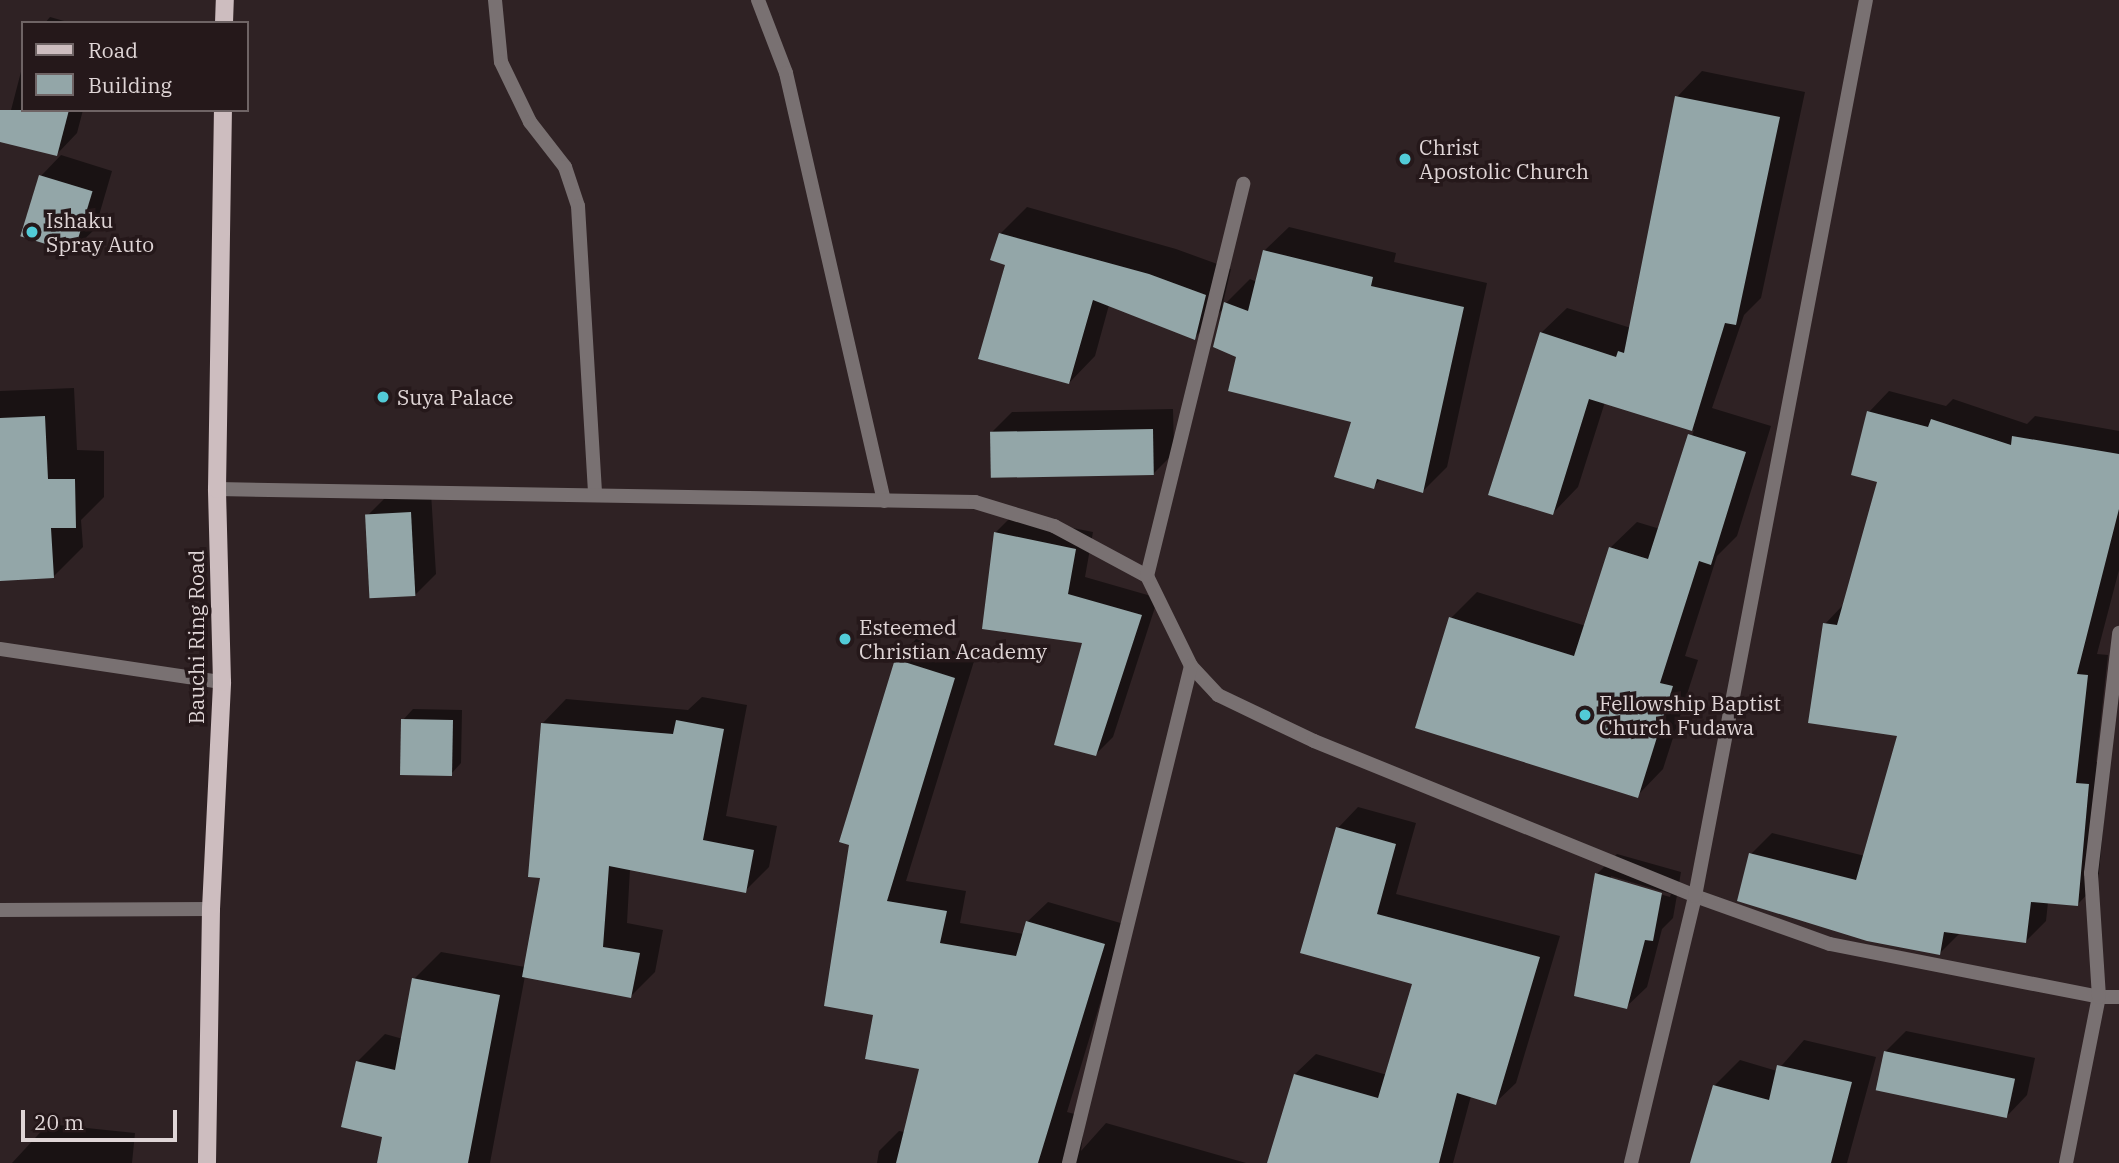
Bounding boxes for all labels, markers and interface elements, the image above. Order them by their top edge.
legend [21,21,248,112]
text: Road [88,36,138,64]
text: Building [88,71,172,99]
place label: Christ Apostolic Church [1419,134,1589,184]
marker: Christ Apostolic Church [1397,151,1413,167]
place label: Ishaku Spray Auto [46,207,154,257]
marker: Ishaku Spray Auto [24,224,40,240]
place label: Suya Palace [397,384,514,410]
marker: Suya Palace [375,389,391,405]
street label: Bauchi Ring Road [183,550,209,724]
place label: Esteemed Christian Academy [859,614,1047,664]
marker: Esteemed Christian Academy [837,631,853,647]
place label: Fellowship Baptist Church Fudawa [1599,690,1781,740]
marker: Fellowship Baptist Church Fudawa [1577,707,1593,723]
scale bar [24,1096,180,1140]
text: 20 m [34,1108,84,1136]

